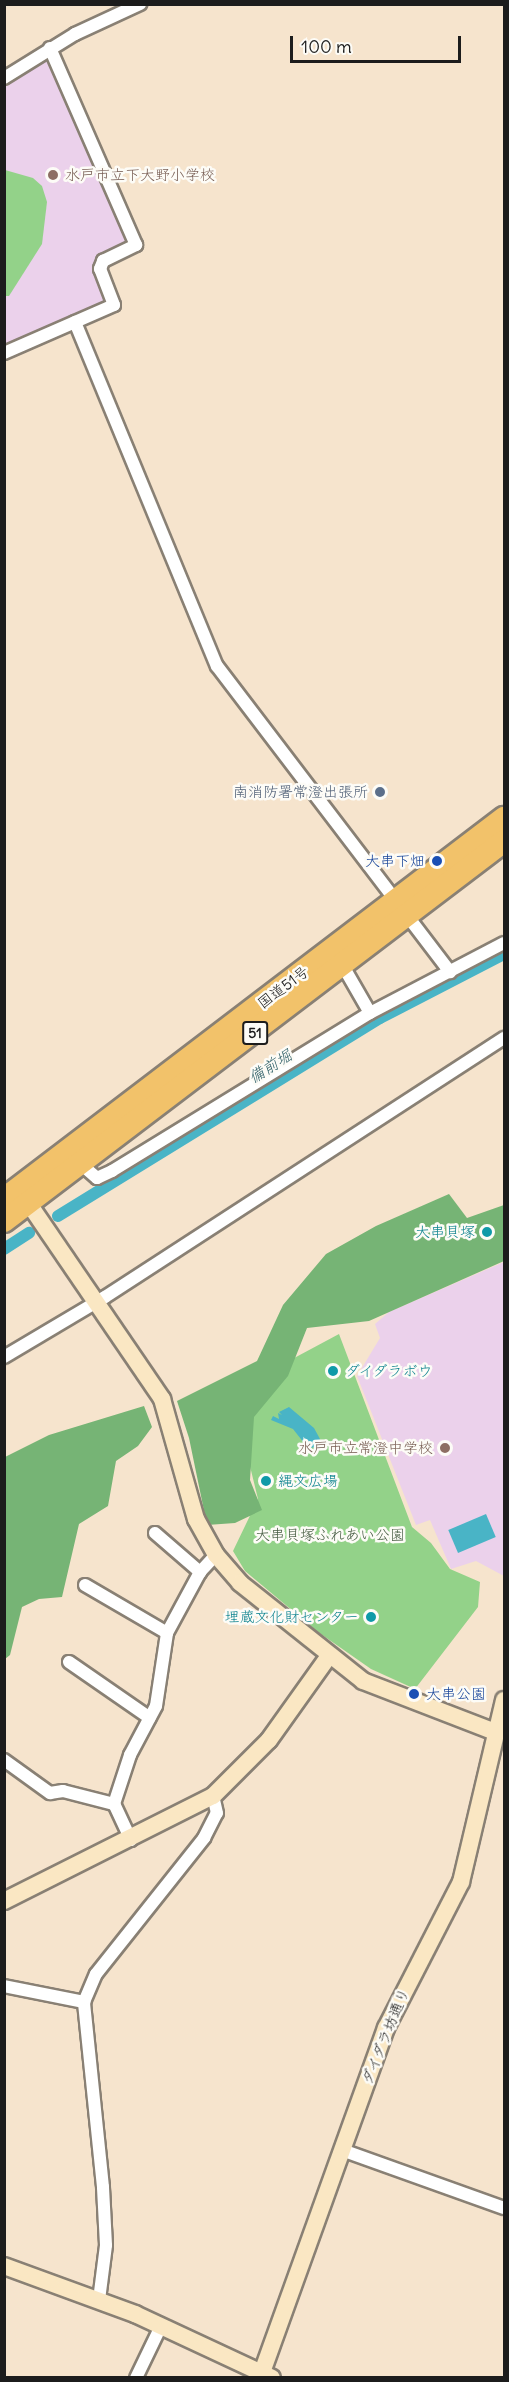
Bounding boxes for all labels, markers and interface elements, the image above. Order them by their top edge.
scale bar [293,24,464,62]
text: 100 m [301,35,352,58]
place label: 水戸市立下大野小学校 [65,166,215,184]
marker: 水戸市立下大野小学校 [46,168,60,182]
place label: 南消防署常澄出張所 [233,783,368,801]
marker: 南消防署常澄出張所 [373,785,387,799]
place label: 大串下畑 [365,852,425,870]
marker: 大串下畑 [430,854,444,868]
street label: 国道51号 [254,962,312,1012]
road number: 51 [242,1022,268,1044]
water label: 備前堀 [245,1045,295,1087]
place label: 大串貝塚 [415,1223,475,1241]
marker: 大串貝塚 [480,1225,494,1239]
place label: ダイダラボウ [345,1362,435,1380]
marker: ダイダラボウ [326,1364,340,1378]
place label: 水戸市立常澄中学校 [298,1439,433,1457]
marker: 水戸市立常澄中学校 [438,1441,452,1455]
place label: 縄文広場 [278,1472,338,1490]
marker: 縄文広場 [259,1474,273,1488]
park label: 大串貝塚ふれあい公園 [255,1526,405,1544]
place label: 埋蔵文化財センター [224,1608,359,1626]
marker: 埋蔵文化財センター [364,1610,378,1624]
place label: 大串公園 [426,1685,486,1703]
marker: 大串公園 [407,1687,421,1701]
street label: ダイダラ坊通り [357,1984,413,2088]

